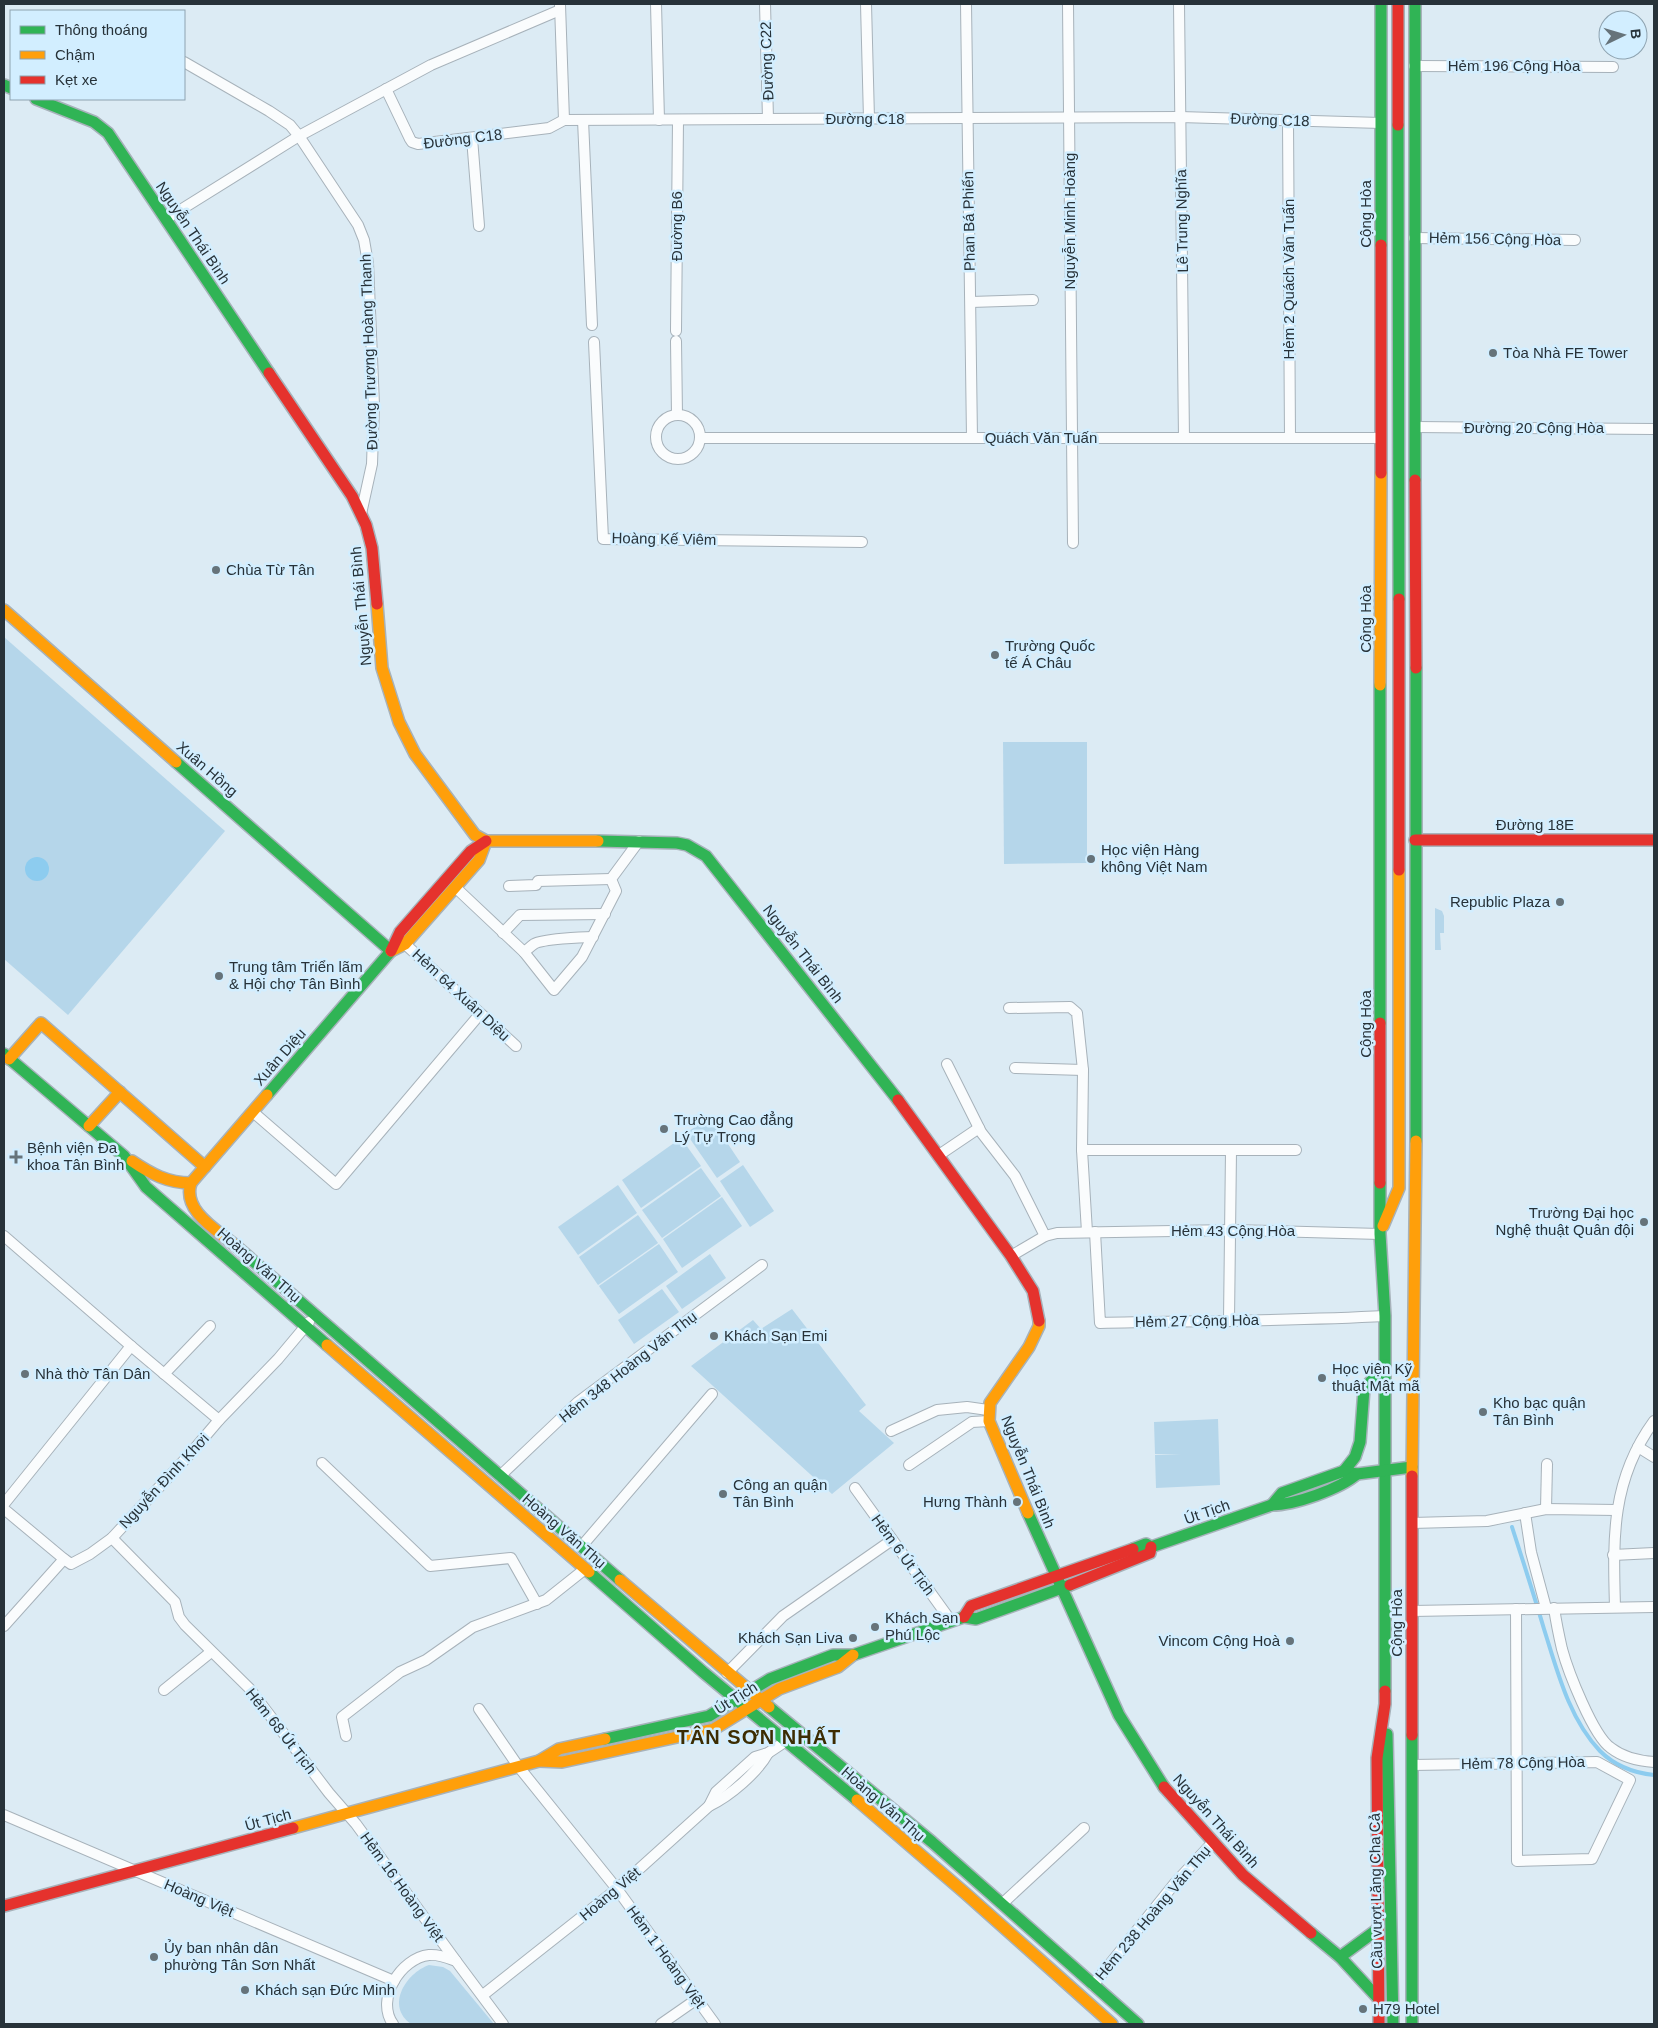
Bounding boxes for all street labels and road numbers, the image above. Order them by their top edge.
street label: Đường C22 [757,21,776,101]
street label: Hẻm 196 Cộng Hòa [1448,57,1581,74]
street label: Đường C18 [825,110,905,127]
street label: Đường C18 [1230,110,1310,129]
street label: Đường C18 [423,125,503,152]
street label: Nguyễn Minh Hoàng [1061,153,1078,289]
street label: Lê Trung Nghĩa [1172,169,1191,273]
street label: Phan Bá Phiến [959,171,978,271]
street label: Nguyễn Thái Bình [153,178,234,287]
street label: Cộng Hòa [1357,180,1374,248]
street label: Đường B6 [668,191,685,261]
street label: Hẻm 2 Quách Văn Tuấn [1280,199,1297,359]
street label: Hẻm 156 Cộng Hòa [1429,229,1562,248]
street label: Đường Trương Hoàng Thanh [357,254,380,450]
street label: Đường 20 Cộng Hòa [1464,419,1605,436]
street label: Quách Văn Tuấn [985,429,1097,446]
street label: Hoàng Kế Viêm [611,529,717,548]
street label: Nguyễn Thái Bình [347,546,374,666]
street label: Cộng Hòa [1357,585,1374,653]
street label: Xuân Hồng [173,738,241,800]
street label: Đường 18E [1496,816,1574,833]
street label: Nguyễn Thái Bình [760,901,847,1006]
street label: Hẻm 64 Xuân Diệu [409,945,513,1044]
street label: Cộng Hòa [1357,990,1374,1058]
street label: Xuân Diệu [250,1025,309,1089]
street label: Hẻm 43 Cộng Hòa [1171,1222,1296,1239]
street label: Hoàng Văn Thụ [214,1224,304,1305]
street label: Hẻm 348 Hoàng Văn Thụ [556,1308,700,1426]
street label: Hẻm 27 Cộng Hòa [1135,1311,1260,1330]
street label: Nguyễn Thái Bình [998,1413,1059,1531]
street label: Nguyễn Đình Khơi [115,1430,212,1532]
street label: Hoàng Văn Thụ [519,1490,609,1571]
street label: Út Tịch [1182,1496,1232,1527]
street label: Hẻm 6 Út Tịch [868,1511,938,1598]
street label: Cộng Hòa [1388,1589,1405,1657]
street label: Út Tịch [711,1678,760,1717]
street label: Hẻm 68 Út Tịch [243,1685,320,1777]
street label: Hẻm 78 Cộng Hòa [1461,1753,1586,1772]
street label: Hoàng Văn Thụ [838,1763,928,1844]
street label: Nguyễn Thái Bình [1170,1770,1263,1871]
street label: Út Tịch [243,1805,293,1834]
street label: Cầu vượt Lăng Cha Cả [1366,1812,1385,1969]
street label: Hẻm 16 Hoàng Việt [357,1829,448,1945]
street label: Hẻm 238 Hoàng Văn Thụ [1092,1842,1214,1983]
street label: Hoàng Việt [576,1863,644,1924]
street label: Hoàng Việt [162,1875,237,1920]
street label: Hẻm 1 Hoàng Việt [624,1902,710,2012]

